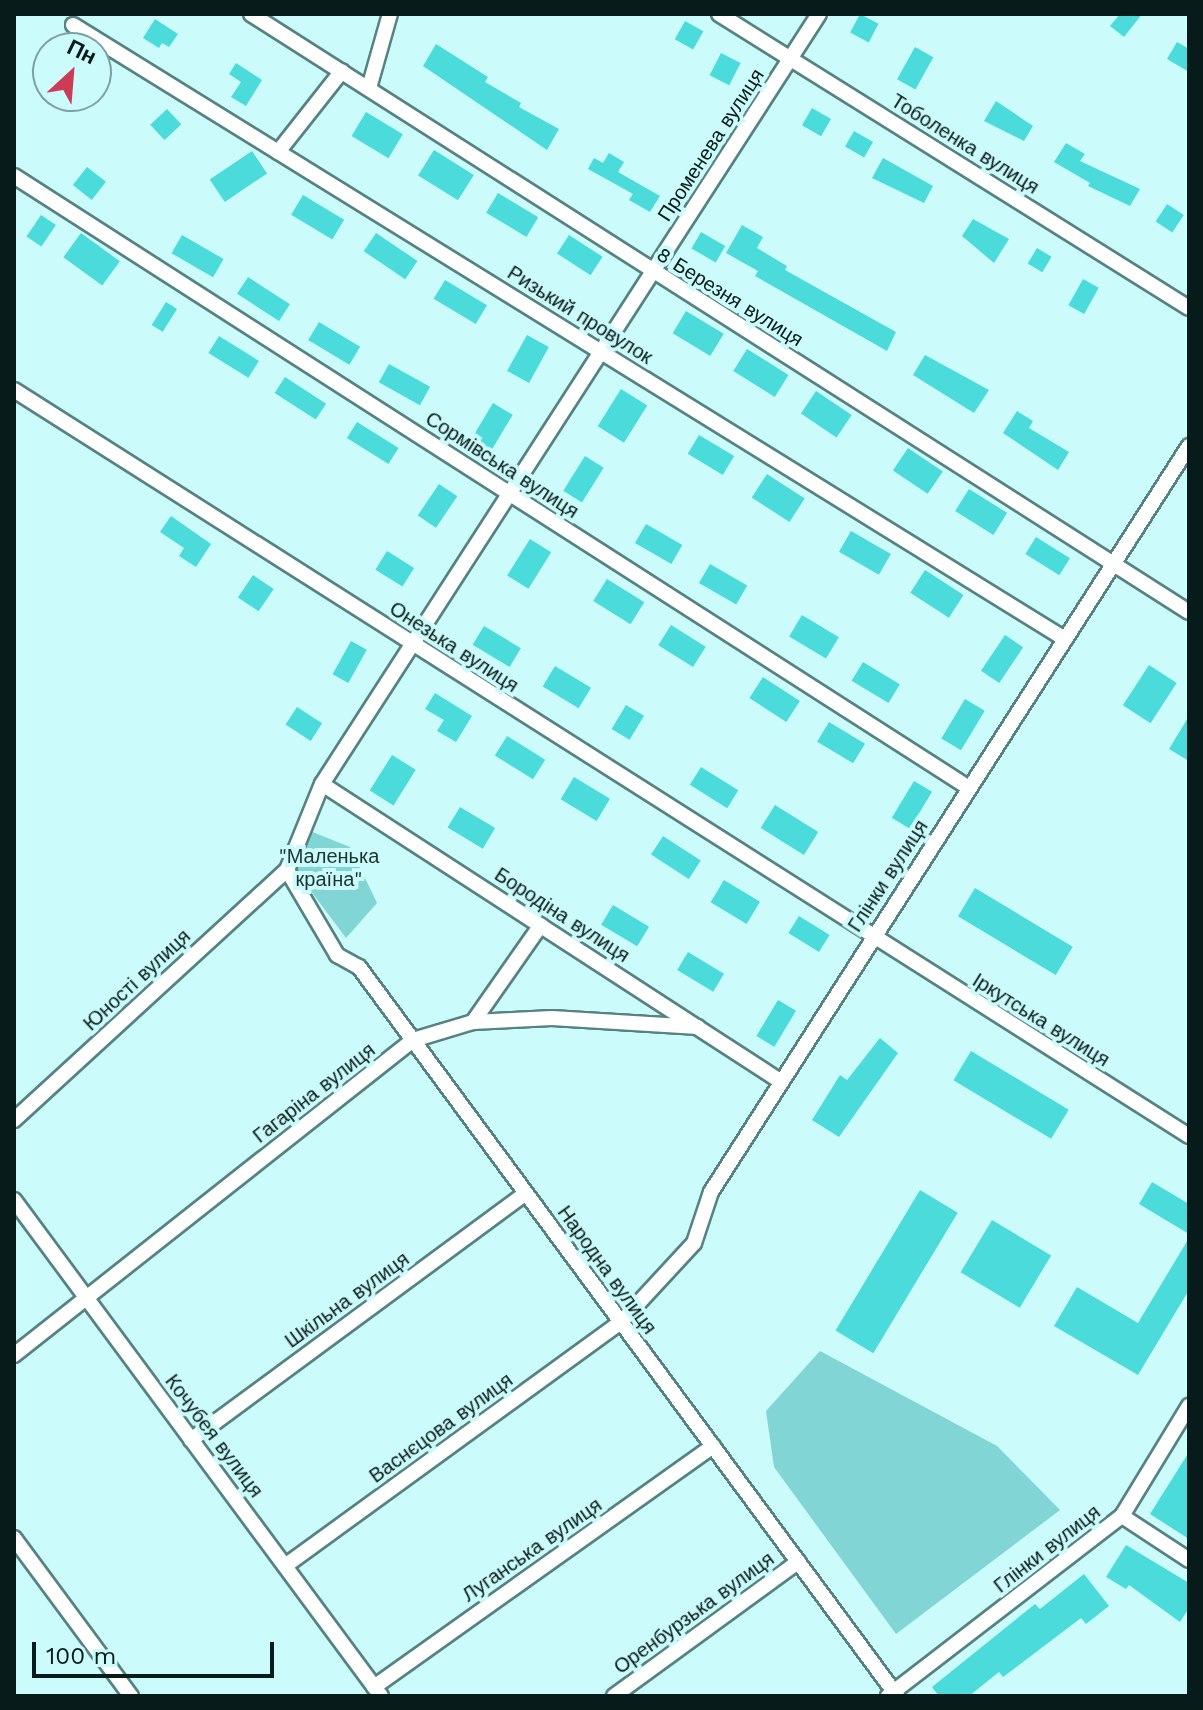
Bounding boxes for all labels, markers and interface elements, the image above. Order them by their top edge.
north arrow [32,32,112,112]
text: Пн [63,34,100,69]
street label: Променева вулиця [653,64,769,226]
street label: Тоболенка вулиця [887,89,1043,199]
street label: 8 Березня вулиця [652,242,808,352]
street label: Ризький провулок [503,261,657,369]
street label: Сормівська вулиця [421,407,583,523]
street label: Онезька вулиця [385,596,523,698]
street label: Глінки вулиця [843,816,933,936]
park label: "Маленька країна" [279,845,379,892]
street label: Бородіна вулиця [490,862,634,968]
street label: Юності вулиця [78,924,196,1036]
street label: Іркутська вулиця [968,968,1114,1072]
street label: Гагаріна вулиця [248,1038,380,1148]
street label: Народна вулиця [552,1201,662,1339]
street label: Шкільна вулиця [280,1247,414,1353]
street label: Васнєцова вулиця [365,1368,517,1488]
street label: Кочубея вулиця [160,1370,268,1502]
street label: Луганська вулиця [458,1493,606,1607]
street label: Глінки вулиця [989,1500,1105,1598]
street label: Оренбурзька вулиця [609,1547,779,1679]
scale bar [36,1626,278,1676]
text: 100 m [46,1642,116,1670]

